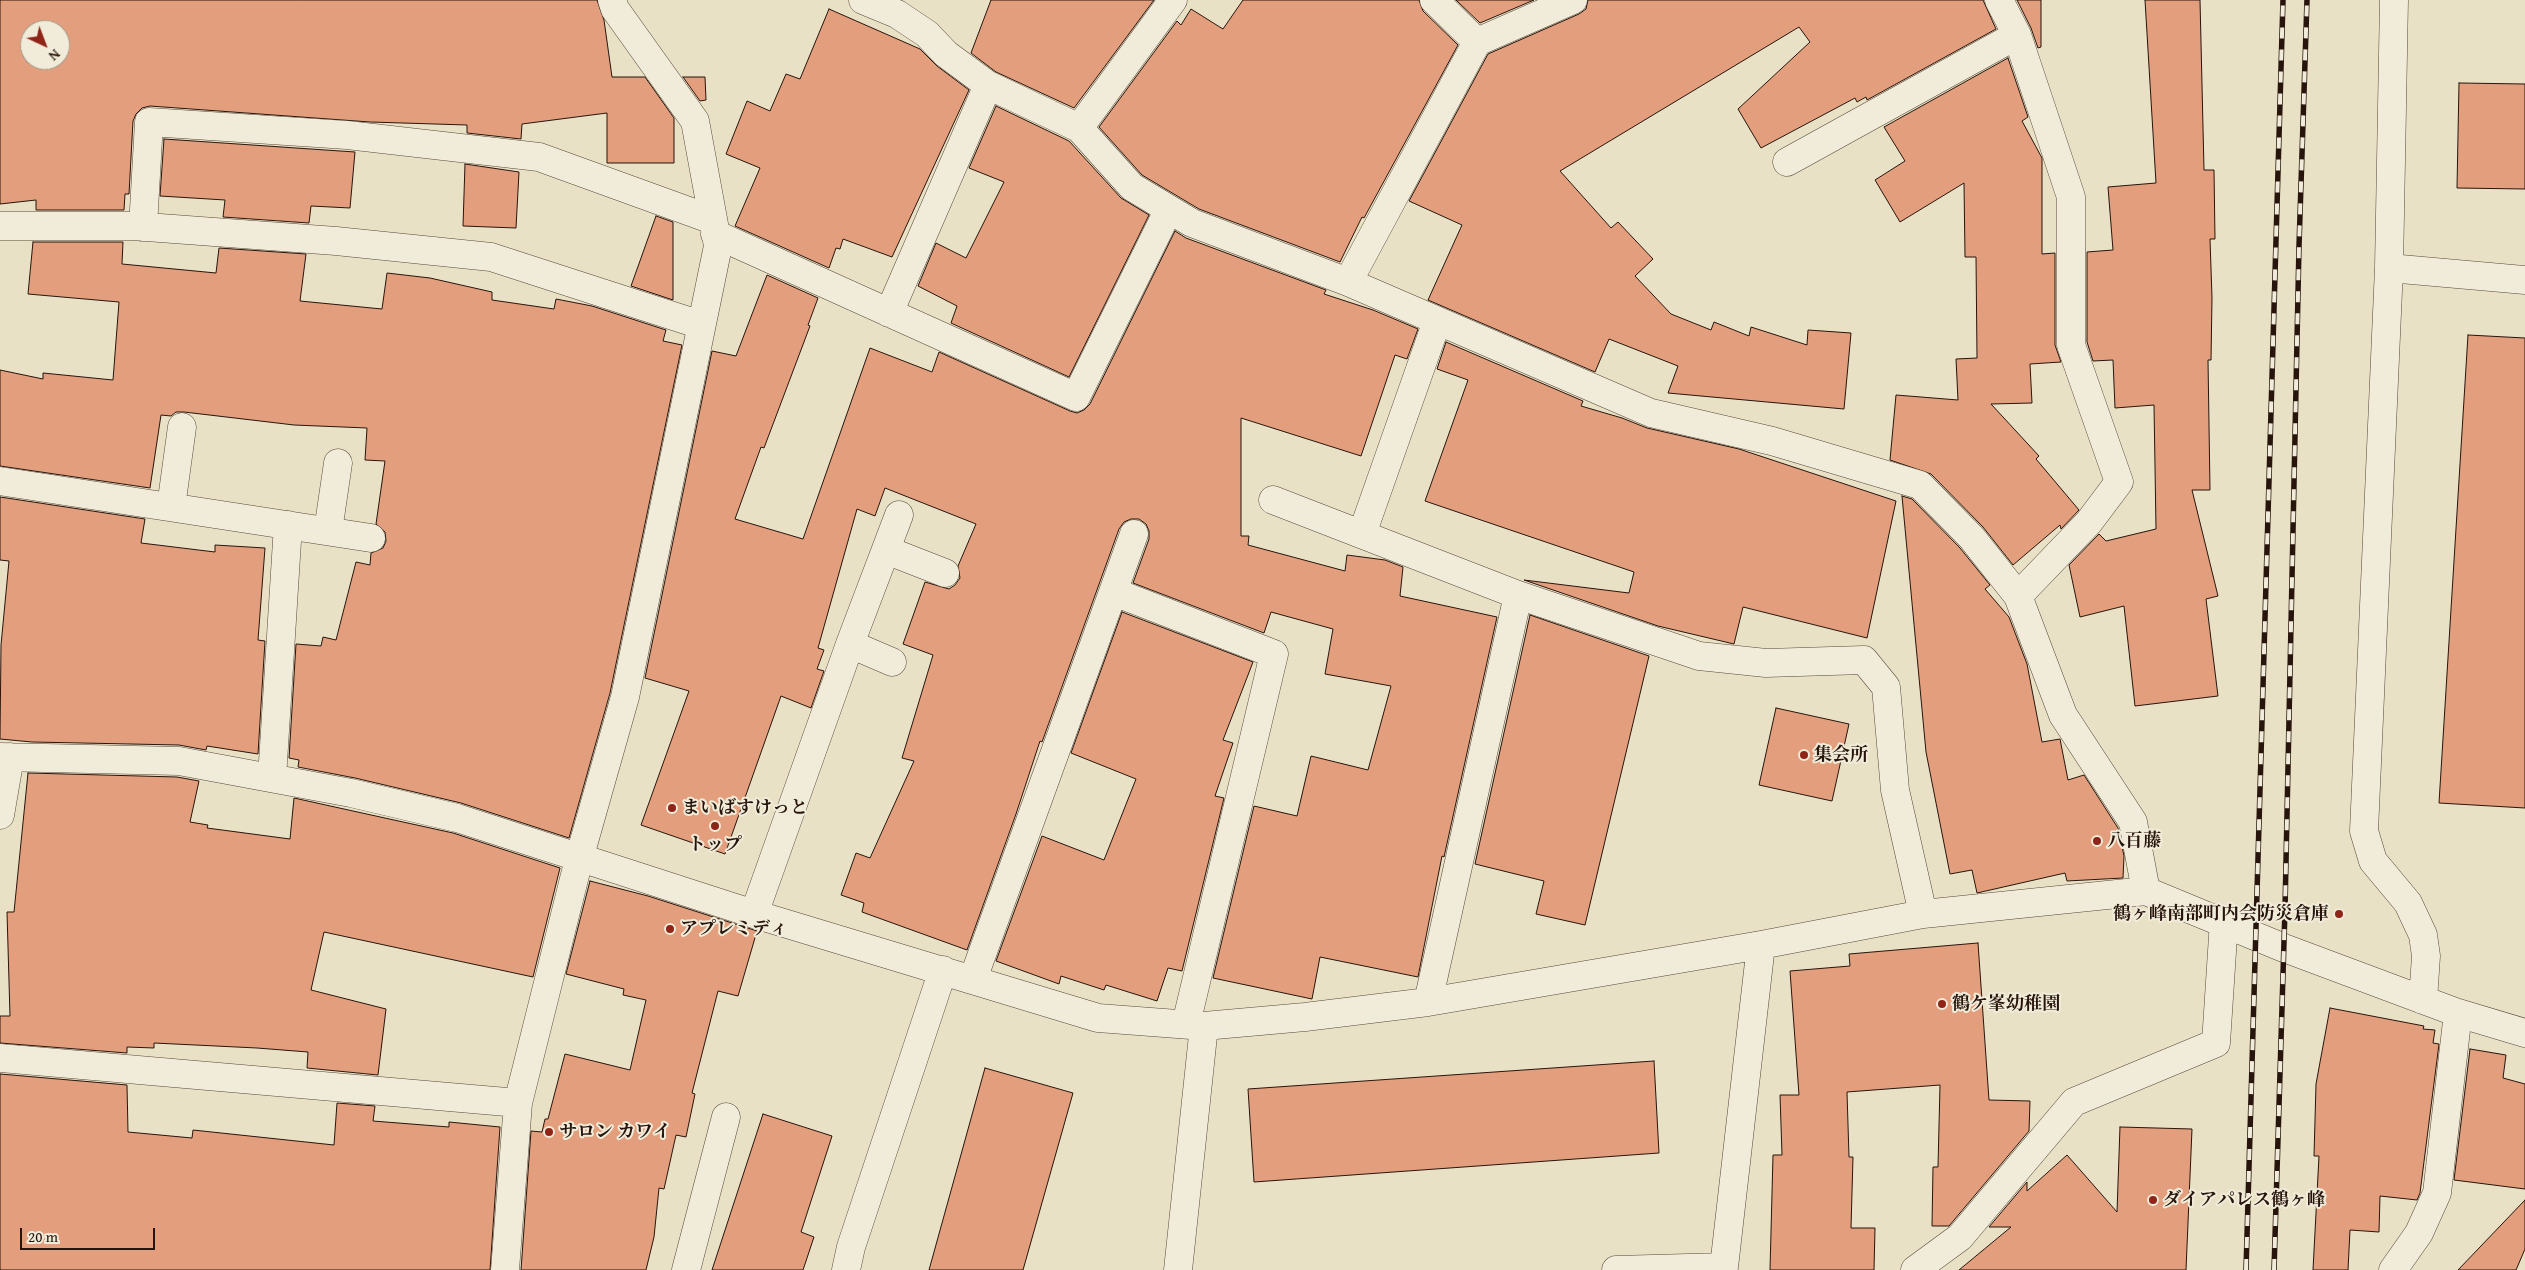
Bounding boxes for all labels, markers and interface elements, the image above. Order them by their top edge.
north arrow [20,20,70,70]
text: N [44,45,65,66]
place label: 集会所 [1814,744,1868,766]
marker: 集会所 [1798,749,1810,761]
place label: まいばすけっと [682,797,808,819]
marker: まいばすけっと [666,802,678,814]
marker: トップ [709,820,721,832]
place label: 八百藤 [2107,830,2161,852]
place label: トップ [688,834,742,856]
marker: 八百藤 [2091,835,2103,847]
place label: 鶴ヶ峰南部町内会防災倉庫 [2113,903,2329,925]
marker: 鶴ヶ峰南部町内会防災倉庫 [2333,908,2345,920]
place label: アプレミディ [680,918,788,940]
marker: アプレミディ [664,923,676,935]
place label: 鶴ケ峯幼稚園 [1952,993,2060,1015]
marker: 鶴ケ峯幼稚園 [1936,998,1948,1010]
place label: サロン カワイ [559,1121,671,1143]
marker: サロン カワイ [543,1126,555,1138]
place label: ダイアパレス鶴ヶ峰 [2163,1189,2325,1211]
marker: ダイアパレス鶴ヶ峰 [2147,1194,2159,1206]
scale bar [22,1218,158,1250]
text: 20 m [28,1226,58,1247]

